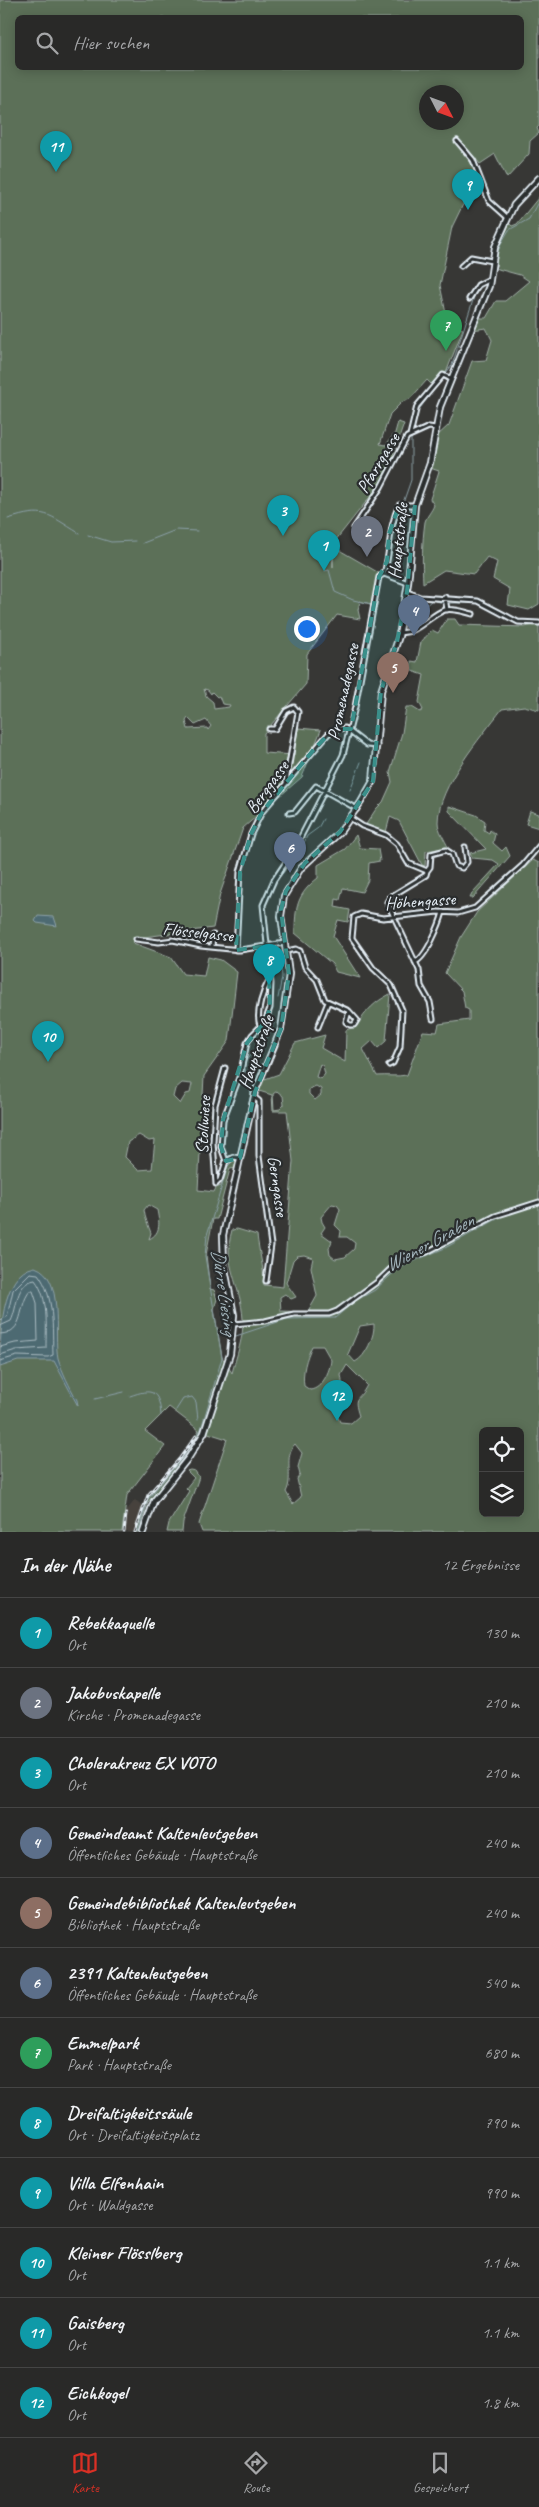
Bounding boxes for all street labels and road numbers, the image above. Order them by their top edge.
street label: Pfarrgasse [352,428,405,497]
street label: Hauptstraße [383,501,413,580]
street label: Promenadegasse [322,641,364,742]
street label: Berggasse [241,755,294,818]
street label: Höhengasse [384,887,457,914]
street label: Flösselgasse [162,917,236,947]
street label: Hauptstraße [233,1011,279,1092]
street label: Stollwiese [190,1094,216,1155]
street label: Gerngasse [263,1154,293,1219]

